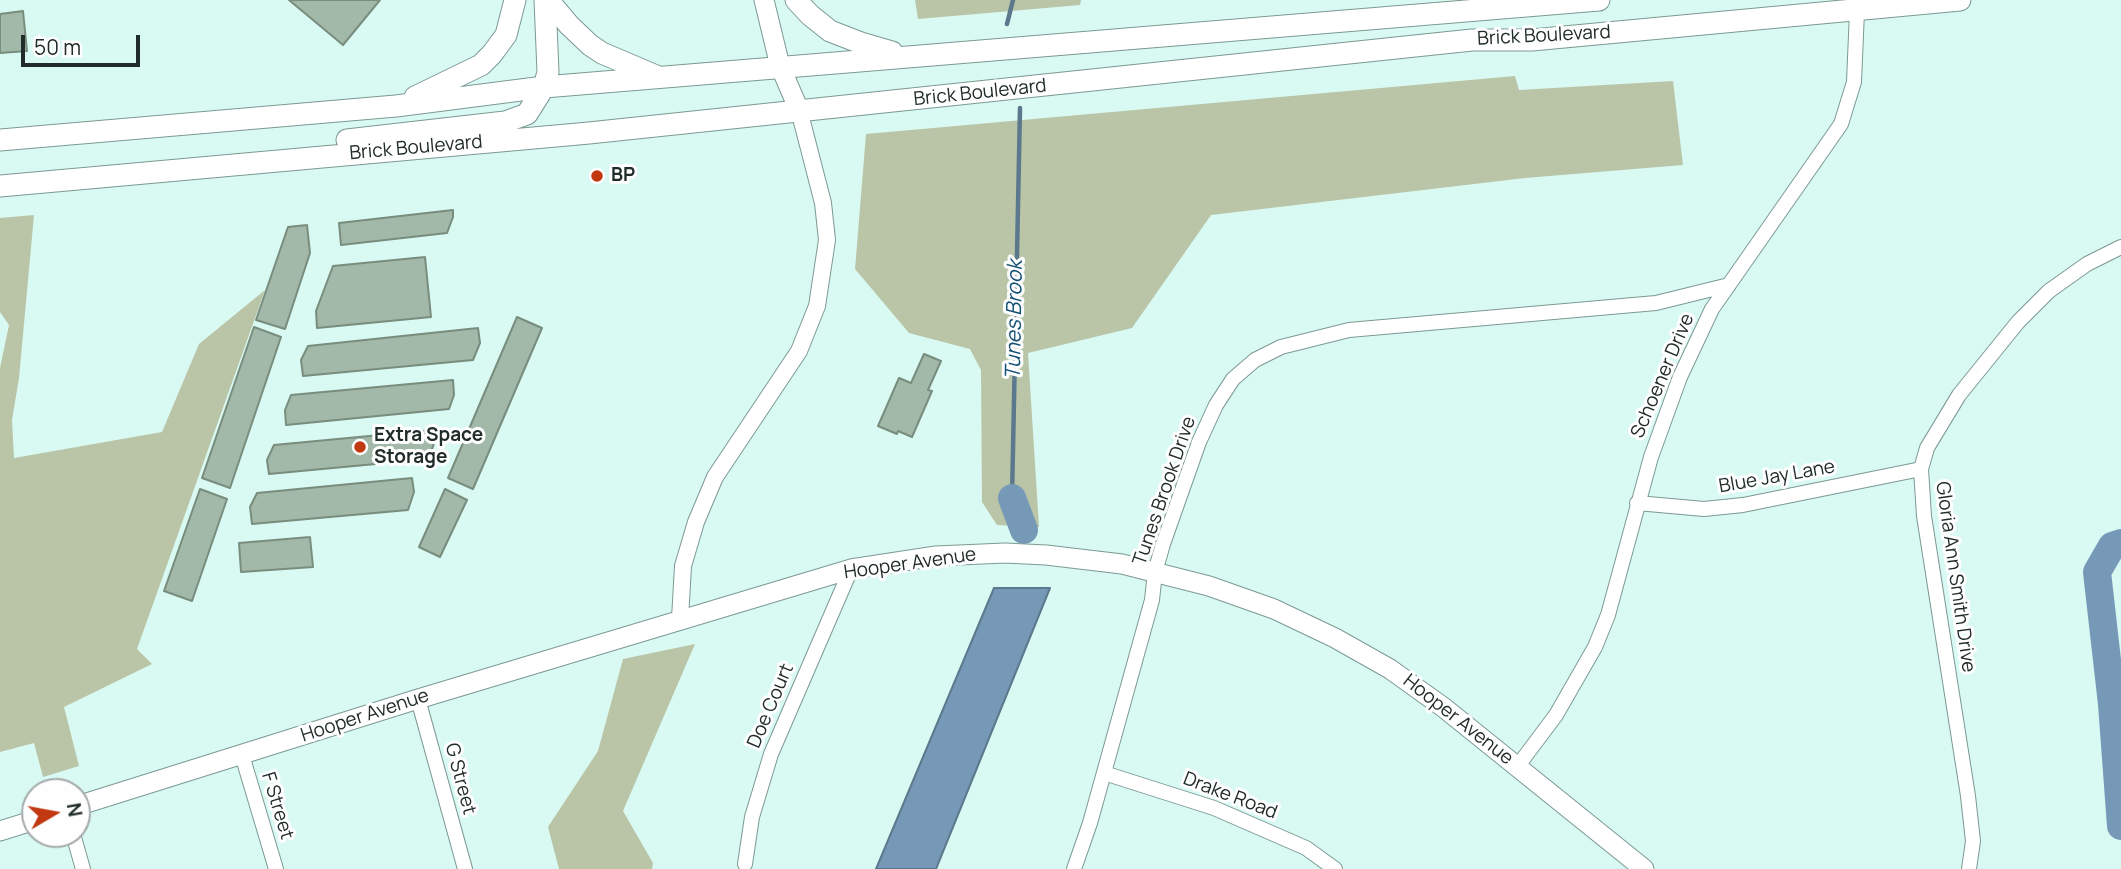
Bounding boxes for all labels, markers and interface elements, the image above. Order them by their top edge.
scale bar [24,21,144,65]
street label: Brick Boulevard [1477,21,1611,51]
text: 50 m [34,33,81,61]
street label: Brick Boulevard [912,75,1048,111]
street label: Brick Boulevard [348,131,484,165]
place label: BP [611,165,635,187]
marker: BP [589,168,605,184]
water label: Tunes Brook [1001,260,1029,380]
street label: Schoener Drive [1627,310,1699,442]
street label: Tunes Brook Drive [1129,413,1201,569]
place label: Extra Space Storage [374,425,483,469]
marker: Extra Space Storage [352,439,368,455]
street label: Blue Jay Lane [1717,456,1837,498]
street label: Gloria Ann Smith Drive [1930,480,1980,674]
street label: Hooper Avenue [842,543,978,585]
street label: Doe Court [743,660,799,752]
street label: Hooper Avenue [1398,670,1518,770]
street label: Hooper Avenue [298,685,432,747]
street label: G Street [440,741,480,817]
street label: Drake Road [1180,768,1280,824]
street label: F Street [256,770,298,842]
north arrow [21,778,91,848]
text: N [61,801,89,819]

